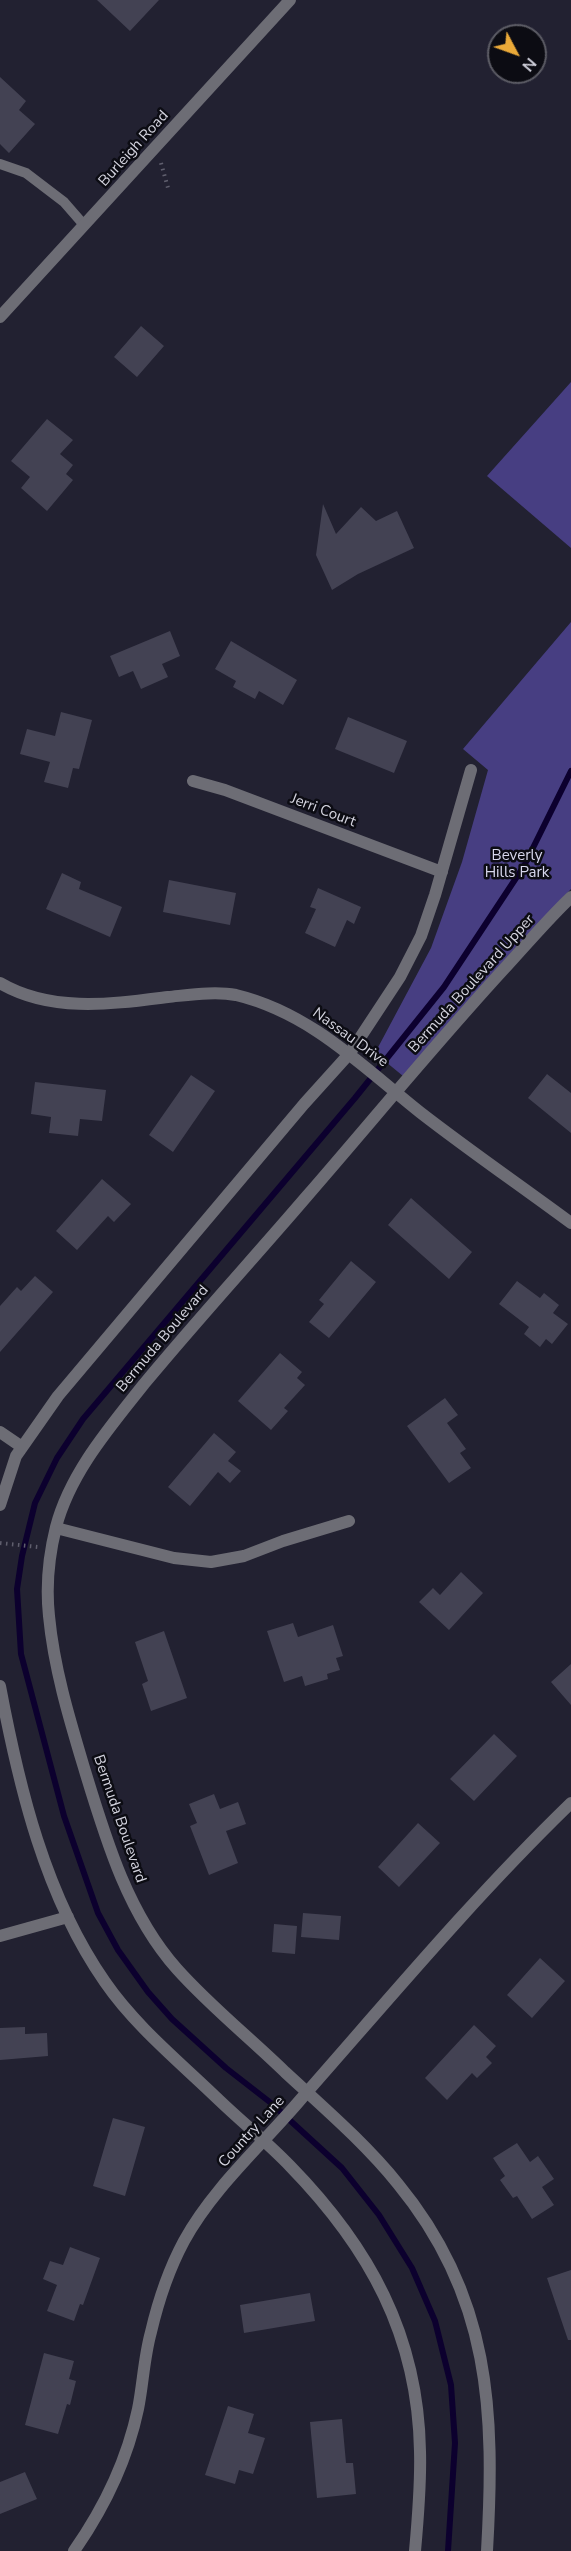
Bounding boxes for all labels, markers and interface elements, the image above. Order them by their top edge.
north arrow [487,24,547,84]
text: N [517,53,541,76]
street label: Burleigh Road [95,107,173,191]
street label: Jerri Court [288,790,358,832]
park label: Beverly Hills Park [485,847,549,882]
street label: Bermuda Boulevard Upper [405,911,539,1057]
street label: Nassau Drive [309,1004,391,1072]
street label: Bermuda Boulevard [113,1282,213,1396]
street label: Bermuda Boulevard [89,1753,149,1885]
street label: Country Lane [215,2093,289,2171]

